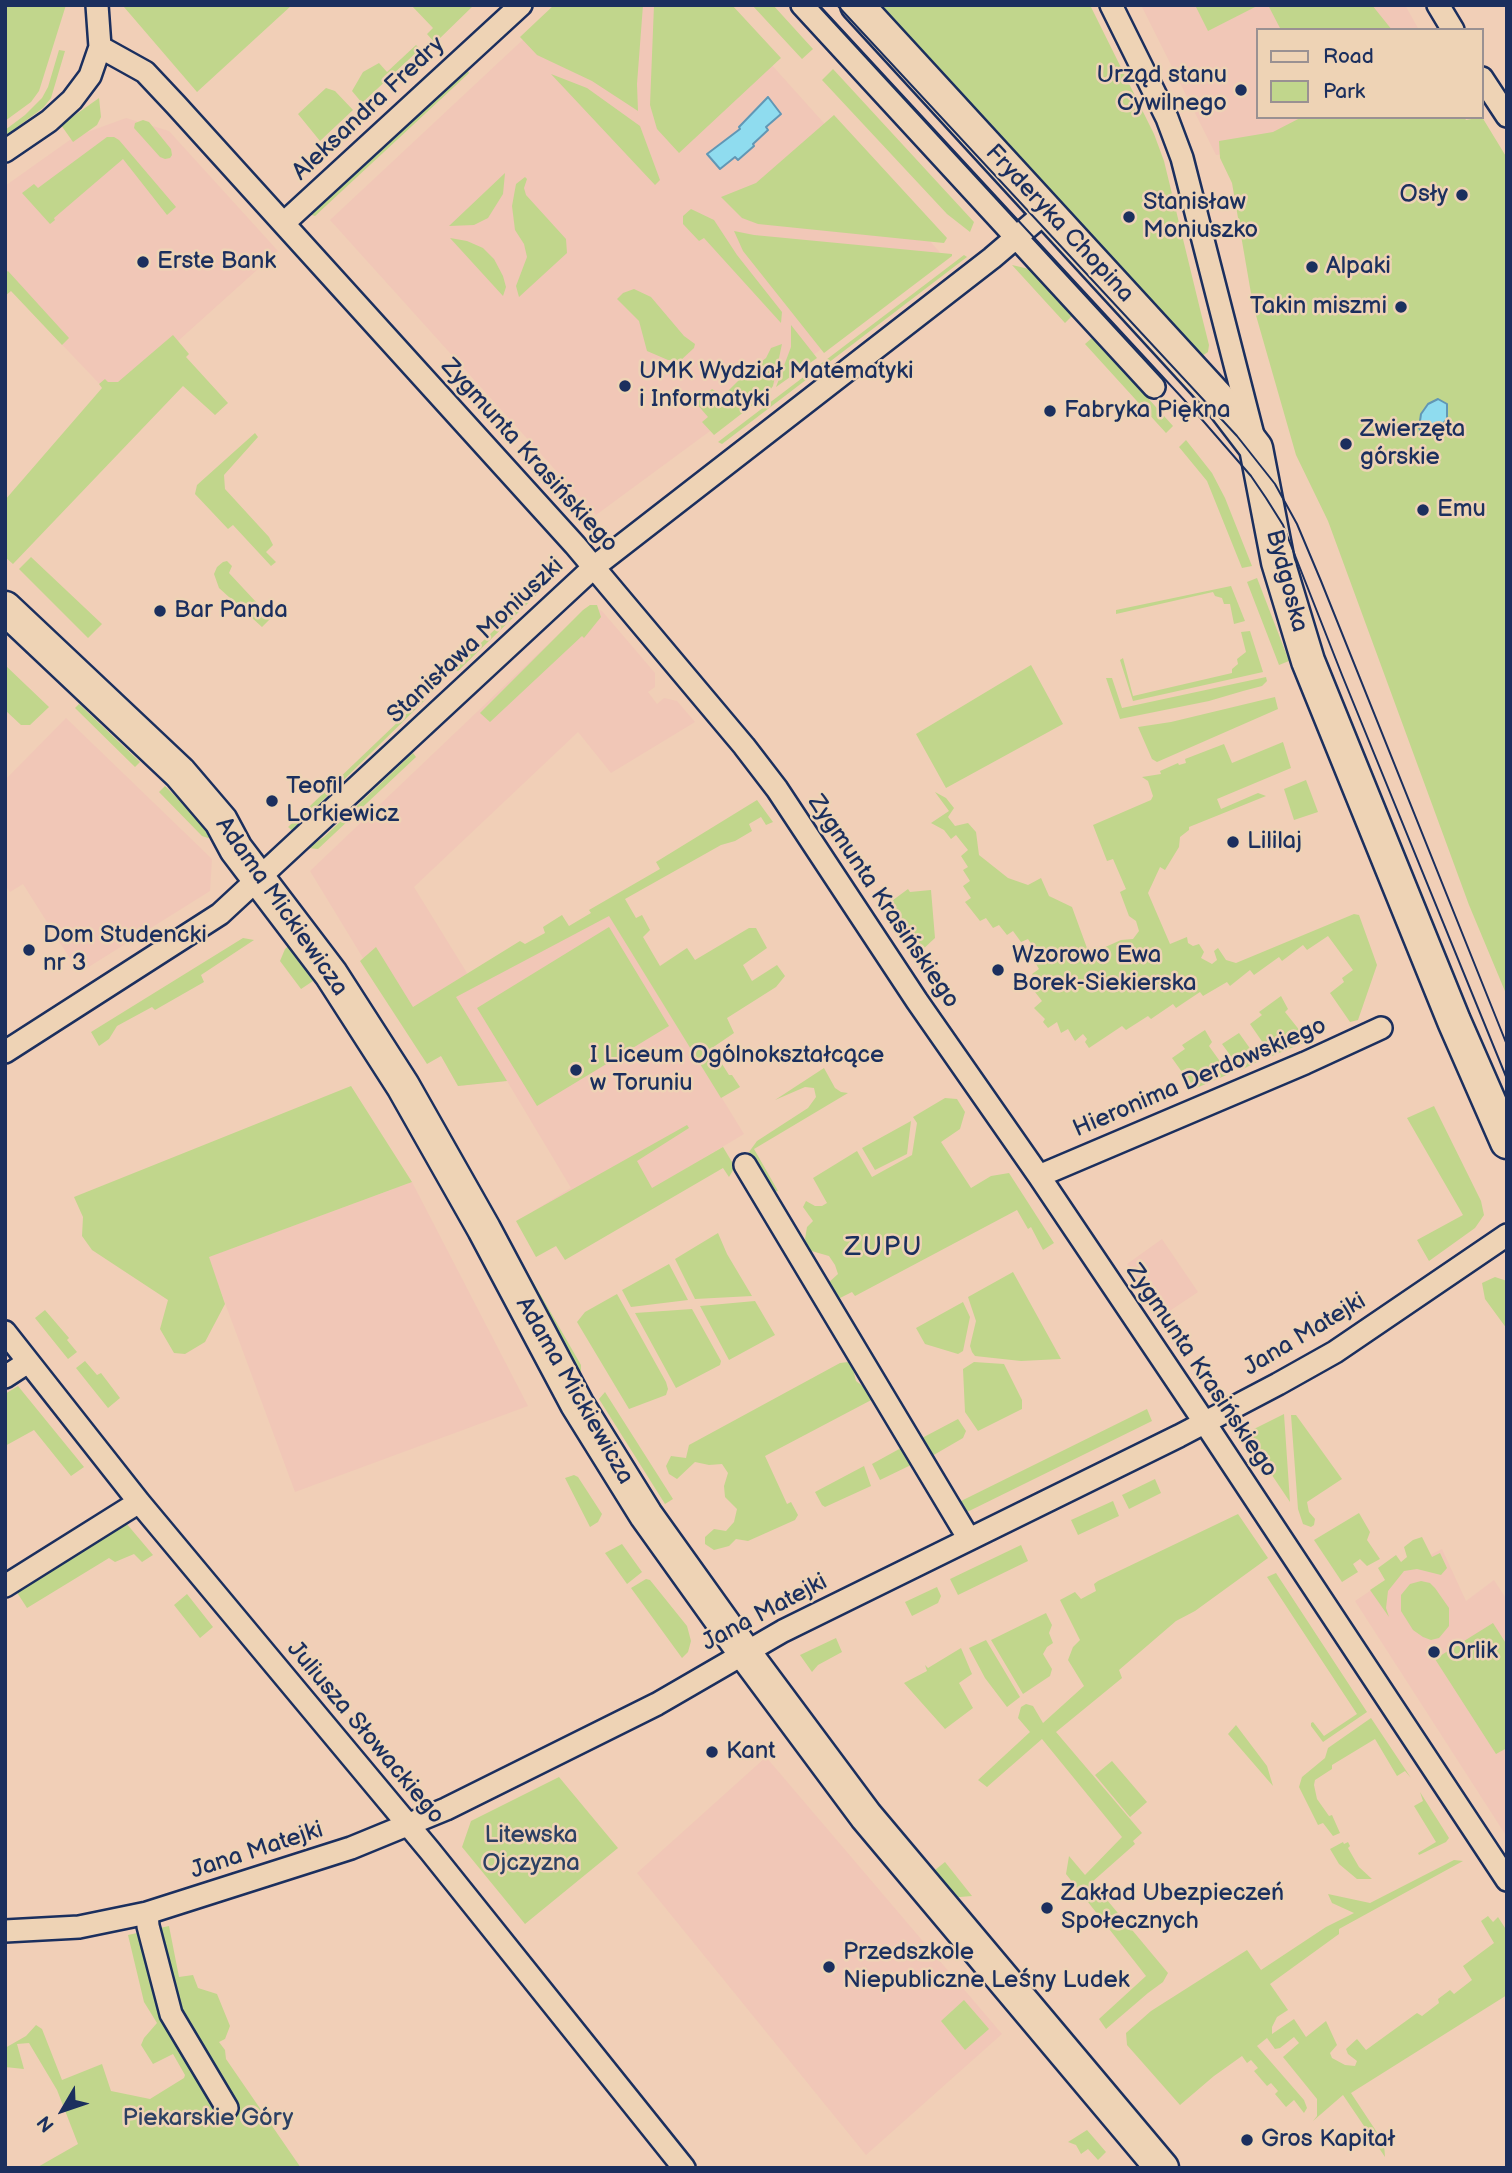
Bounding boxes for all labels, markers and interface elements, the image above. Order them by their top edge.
legend [1256,28,1484,119]
street label: Aleksandra Fredry [287,31,451,187]
text: Road [1323,44,1374,69]
place label: Urząd stanu Cywilnego [1096,62,1227,118]
text: Park [1323,79,1365,104]
marker: Urząd stanu Cywilnego [1233,82,1249,98]
street label: Fryderyka Chopina [979,139,1139,309]
place label: Osły [1400,181,1448,209]
marker: Osły [1454,187,1470,203]
place label: Stanisław Moniuszko [1143,189,1258,245]
marker: Stanisław Moniuszko [1121,209,1137,225]
place label: Erste Bank [157,248,276,276]
place label: Alpaki [1326,253,1391,281]
marker: Erste Bank [135,254,151,270]
marker: Alpaki [1304,259,1320,275]
place label: Takin miszmi [1250,293,1387,321]
marker: Takin miszmi [1393,299,1409,315]
street label: Zygmunta Krasińskiego [434,353,624,559]
place label: UMK Wydział Matematyki i Informatyki [639,358,914,414]
marker: UMK Wydział Matematyki i Informatyki [617,378,633,394]
place label: Fabryka Piękna [1064,397,1231,425]
marker: Fabryka Piękna [1042,403,1058,419]
place label: Zwierzęta górskie [1360,416,1465,472]
marker: Zwierzęta górskie [1338,436,1354,452]
place label: Emu [1437,496,1486,524]
marker: Emu [1415,502,1431,518]
street label: Bydgoska [1259,527,1313,635]
street label: Stanisława Moniuszki [382,552,570,730]
place label: Bar Panda [174,597,288,625]
marker: Bar Panda [152,603,168,619]
place label: Teofil Lorkiewicz [286,773,399,829]
street label: Zygmunta Krasińskiego [801,790,965,1014]
marker: Teofil Lorkiewicz [264,793,280,809]
street label: Adama Mickiewicza [209,812,353,1002]
place label: Lililaj [1247,828,1302,856]
marker: Lililaj [1225,834,1241,850]
place label: Dom Studencki nr 3 [43,922,207,978]
marker: Dom Studencki nr 3 [21,942,37,958]
place label: Wzorowo Ewa Borek-Siekierska [1012,942,1196,998]
marker: Wzorowo Ewa Borek-Siekierska [990,962,1006,978]
street label: Hieronima Derdowskiego [1069,1012,1331,1144]
place label: I Liceum Ogólnokształcące w Toruniu [590,1042,884,1098]
marker: I Liceum Ogólnokształcące w Toruniu [568,1062,584,1078]
district label: ZUPU [845,1232,923,1264]
street label: Zygmunta Krasińskiego [1119,1259,1283,1483]
street label: Jana Matejki [1239,1287,1371,1383]
street label: Adama Mickiewicza [509,1292,639,1490]
street label: Jana Matejki [698,1568,832,1658]
street label: Juliusza Słowackiego [280,1636,450,1830]
place label: Orlik [1448,1638,1498,1666]
marker: Orlik [1426,1644,1442,1660]
place label: Kant [726,1738,776,1766]
marker: Kant [704,1744,720,1760]
street label: Jana Matejki [187,1816,327,1886]
park label: Litewska Ojczyzna [482,1822,580,1878]
place label: Zakład Ubezpieczeń Społecznych [1061,1880,1284,1936]
marker: Zakład Ubezpieczeń Społecznych [1039,1900,1055,1916]
place label: Przedszkole Niepubliczne Leśny Ludek [843,1939,1129,1995]
marker: Przedszkole Niepubliczne Leśny Ludek [821,1959,837,1975]
north arrow [28,2075,98,2145]
park label: Piekarskie Góry [123,2105,293,2133]
text: N [33,2111,60,2136]
place label: Gros Kapitał [1261,2126,1395,2154]
marker: Gros Kapitał [1239,2132,1255,2148]

